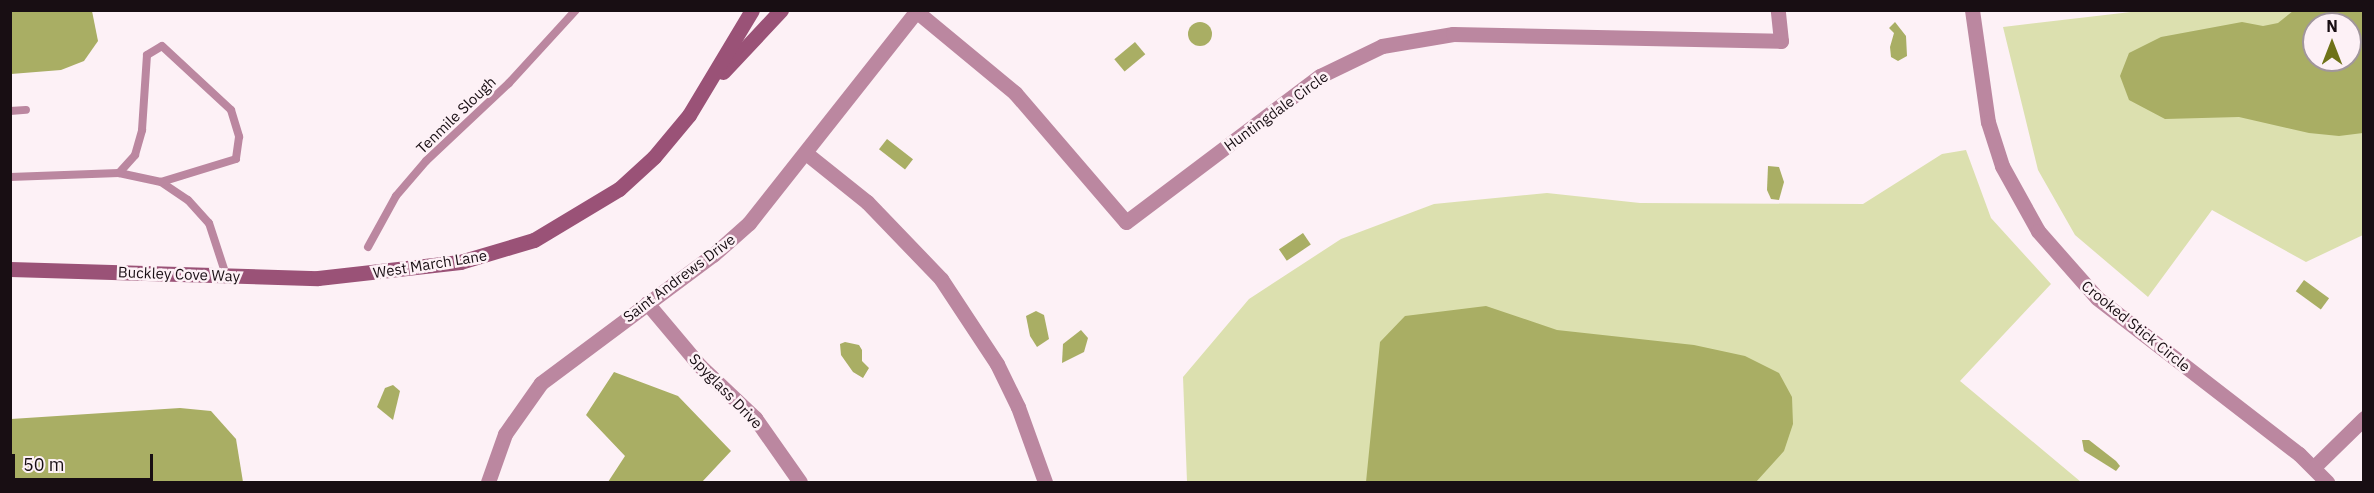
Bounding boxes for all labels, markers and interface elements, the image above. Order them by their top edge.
north arrow [2302,12,2362,72]
text: N [2326,16,2338,36]
street label: Huntingdale Circle [1221,67,1331,155]
street label: Tenmile Slough [413,73,499,157]
street label: Saint Andrews Drive [620,230,738,326]
street label: West March Lane [372,246,488,282]
street label: Buckley Cove Way [118,263,240,285]
street label: Crooked Stick Circle [2078,277,2194,375]
street label: Spyglass Drive [686,350,766,432]
scale bar [15,442,156,480]
text: 50 m [23,453,65,476]

